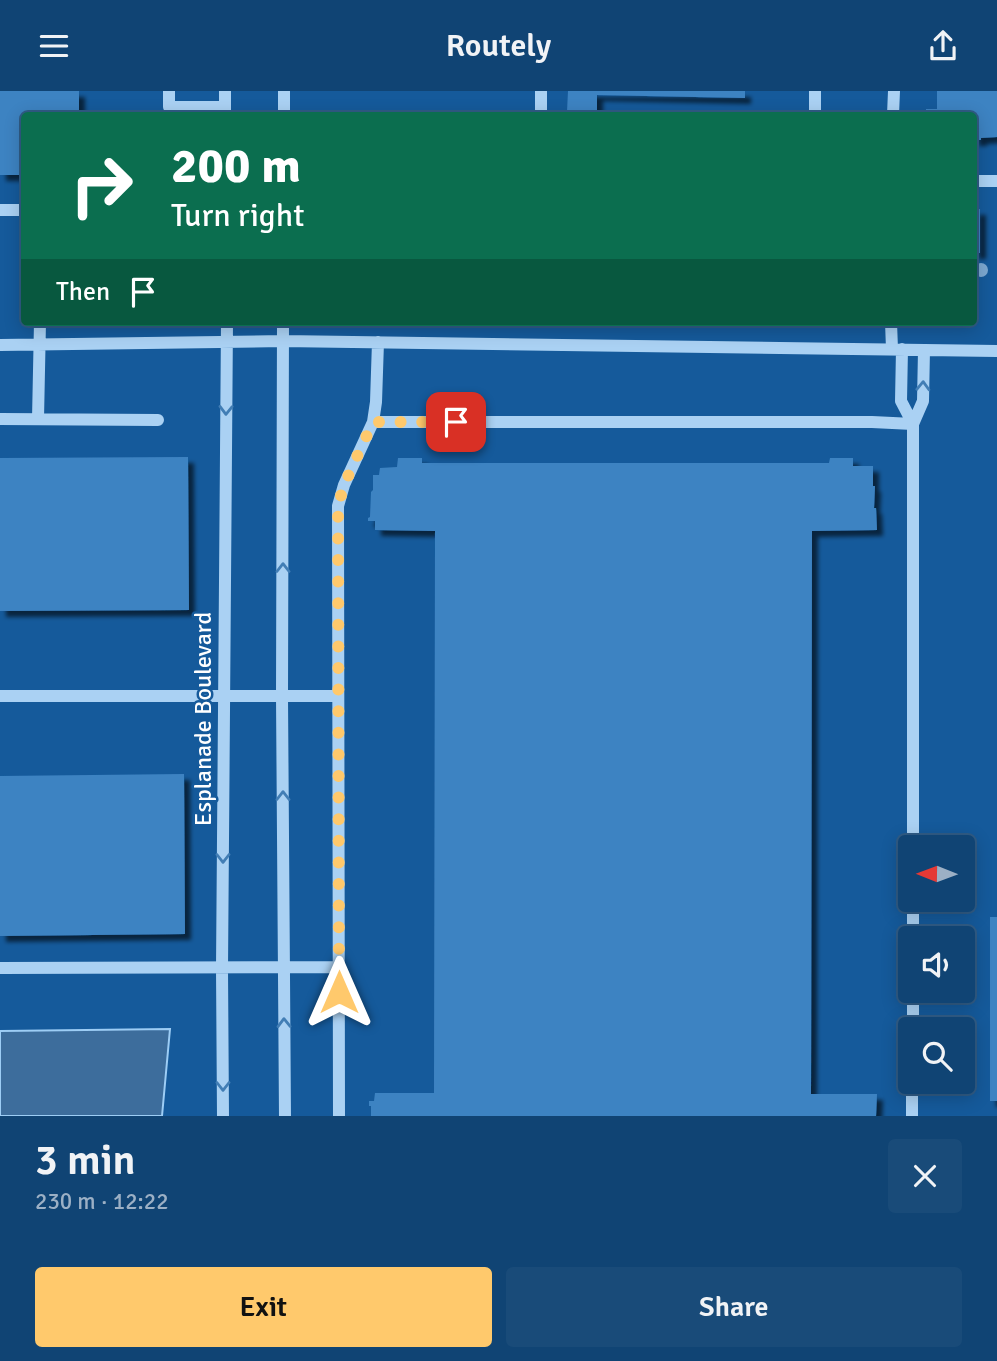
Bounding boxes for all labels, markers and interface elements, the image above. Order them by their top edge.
text: Routely [446,26,551,65]
icon: menu [35,27,73,65]
icon: share [924,27,962,65]
text: 200 m [171,136,301,196]
icon: right [56,140,147,231]
text: Turn right [171,196,304,235]
icon: arrive [124,273,162,311]
text: Then [56,276,110,308]
one-way arrow [915,380,931,391]
pin [426,392,486,452]
icon: arrive [437,403,475,441]
one-way arrow [218,405,234,416]
one-way arrow [275,563,291,573]
street label: Esplanade Boulevard [188,612,218,826]
one-way arrow [275,790,291,801]
north arrow [898,835,975,912]
map controls [898,835,975,1094]
one-way arrow [215,853,231,864]
button: sound [898,926,975,1003]
position arrow [302,955,376,1029]
button: search [898,1017,975,1094]
one-way arrow [276,1018,292,1028]
one-way arrow [215,1081,231,1091]
text: 3 min [35,1135,136,1186]
button: close [888,1139,962,1213]
text: 230 m · 12:22 [35,1187,169,1216]
button: Exit [35,1267,492,1347]
button: Share [506,1267,962,1347]

